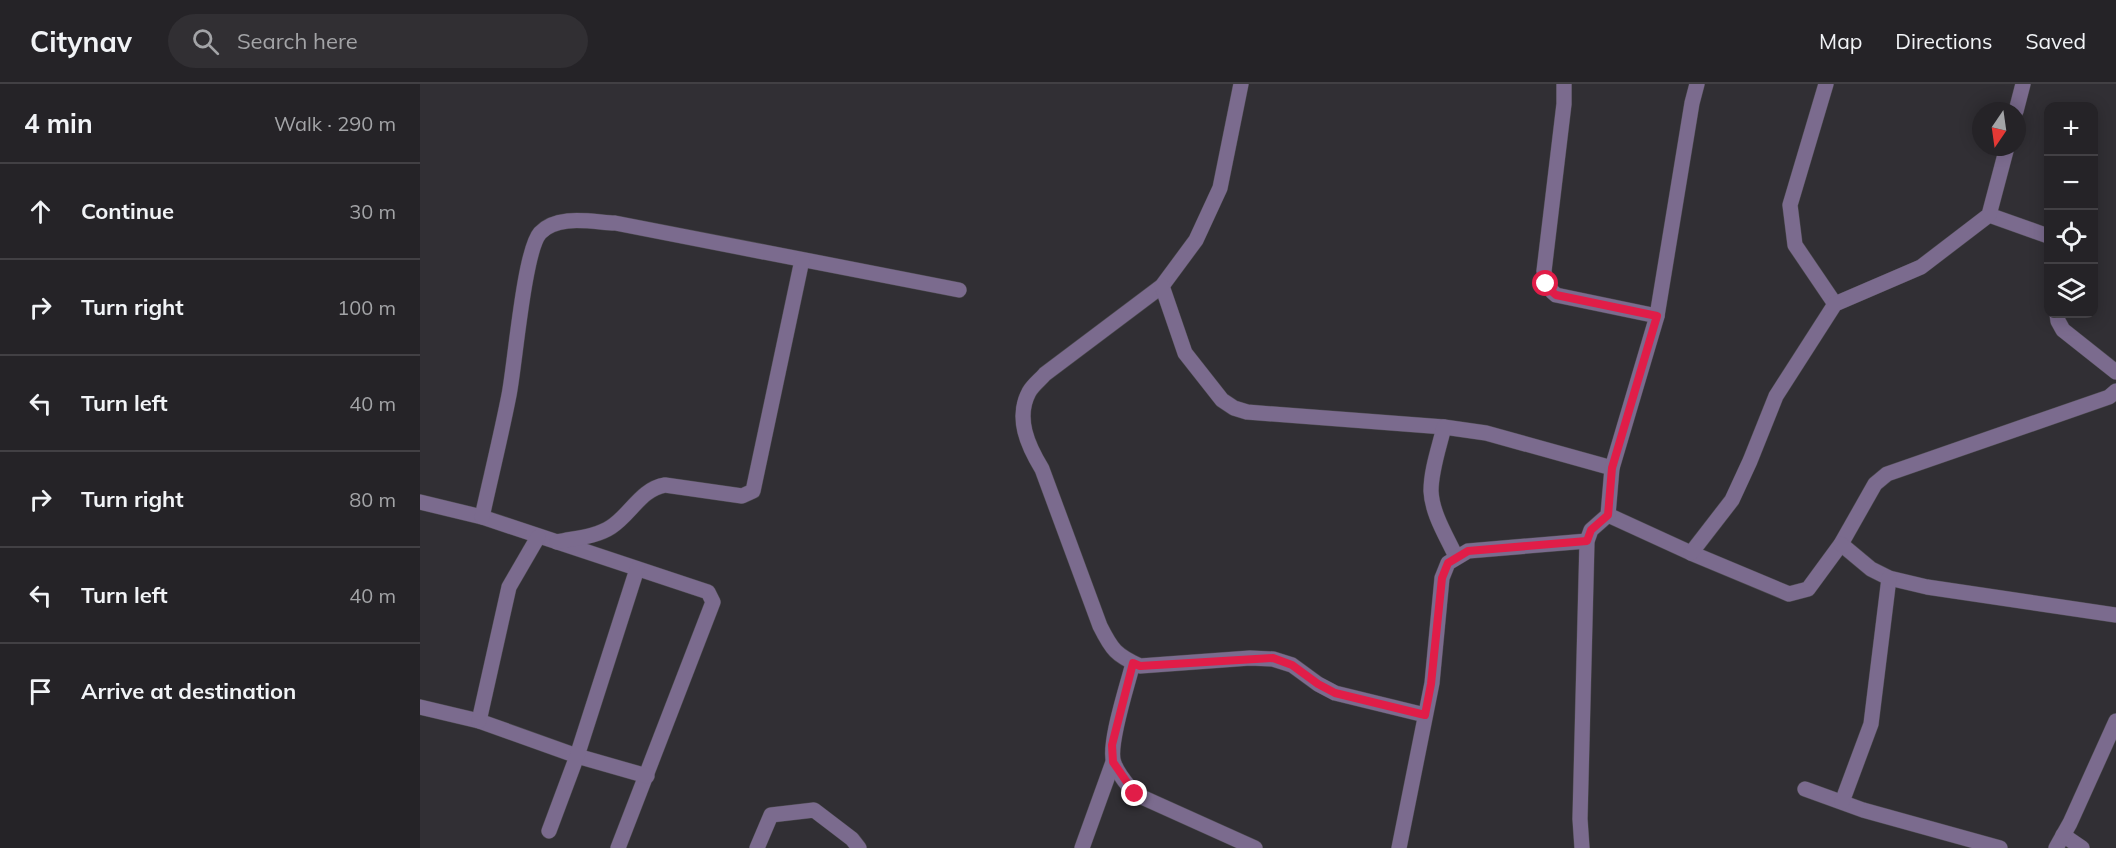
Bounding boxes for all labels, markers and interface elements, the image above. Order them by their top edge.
search box [168,14,588,68]
text: Citynav [30,24,132,59]
icon: search [189,25,222,58]
text: Search here [237,27,358,55]
text: Map [1819,28,1862,54]
text: Directions [1895,28,1992,54]
text: Saved [2025,28,2086,54]
north arrow [1972,102,2026,156]
map controls [2044,102,2098,318]
button: + [2044,102,2098,156]
text: 4 min [24,107,93,140]
text: Walk · 290 m [274,111,396,136]
button: − [2044,156,2098,210]
icon: ahead [24,195,57,228]
text: Continue [81,197,174,225]
text: 30 m [349,199,396,224]
button: locate [2044,210,2098,264]
button: layers [2044,264,2098,318]
route start [1532,270,1558,296]
icon: right [24,291,57,324]
text: Turn right [81,293,184,321]
text: 100 m [337,295,396,320]
icon: left [24,387,57,420]
text: Turn left [81,389,168,417]
text: 40 m [349,391,396,416]
icon: right [24,483,57,516]
text: Turn right [81,485,184,513]
text: 80 m [349,487,396,512]
icon: left [24,579,57,612]
text: Turn left [81,581,168,609]
text: 40 m [349,583,396,608]
icon: arrive [24,675,57,708]
text: Arrive at destination [81,677,296,705]
route end [1121,780,1147,806]

